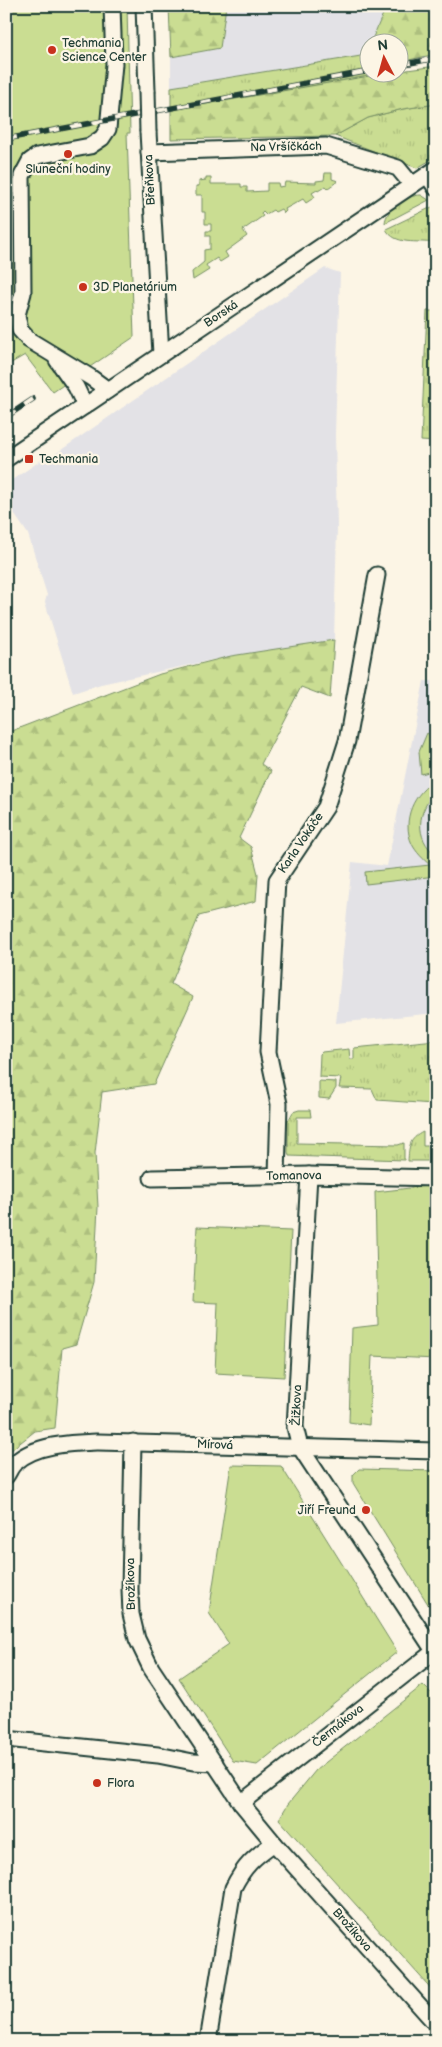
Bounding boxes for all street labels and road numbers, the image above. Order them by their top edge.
street label: Na Vršíčkách [250,139,322,155]
street label: Břeňkova [141,154,159,206]
street label: Borská [201,297,241,331]
street label: Karla Vokáče [275,810,327,876]
street label: Tomanova [266,1168,322,1184]
street label: Žižkova [288,1384,305,1427]
street label: Mírová [197,1437,234,1453]
street label: Brožíkova [123,1557,139,1610]
street label: Čermákova [308,1699,367,1751]
street label: Brožíkova [329,1905,375,1955]

